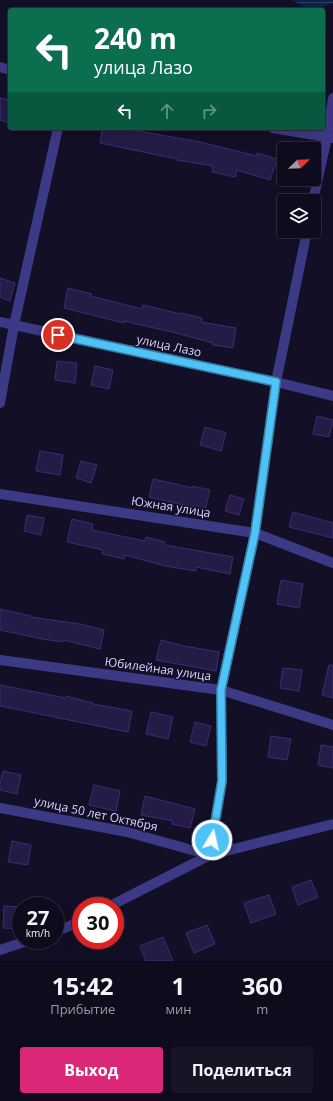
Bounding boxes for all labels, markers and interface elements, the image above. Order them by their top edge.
text: 240 m [94,19,177,57]
icon: left [28,24,80,76]
text: улица Лазо [94,55,193,79]
icon: left [114,100,136,122]
icon: ahead [156,100,178,122]
icon: right [198,100,220,122]
north arrow [277,142,321,186]
map controls [277,142,321,238]
button: layers [277,194,321,238]
pin [41,318,75,352]
icon: arrive [47,324,69,346]
street label: улица Лазо [135,330,203,361]
street label: Южная улица [130,492,212,521]
street label: Юбилейная улица [104,653,212,684]
street label: улица 50 лет Октября [33,792,159,835]
position arrow [191,819,233,861]
speed limit sign: 30 [72,897,124,949]
text: 27 [27,904,49,931]
text: km/h [26,926,50,940]
text: 15:42 [52,969,114,1002]
text: 1 [172,969,185,1002]
text: 360 [242,969,283,1002]
text: Прибытие [50,1000,115,1018]
text: мин [165,1000,191,1018]
text: m [256,1000,268,1018]
button: Выход [20,1047,163,1093]
button: Поделиться [171,1047,313,1093]

